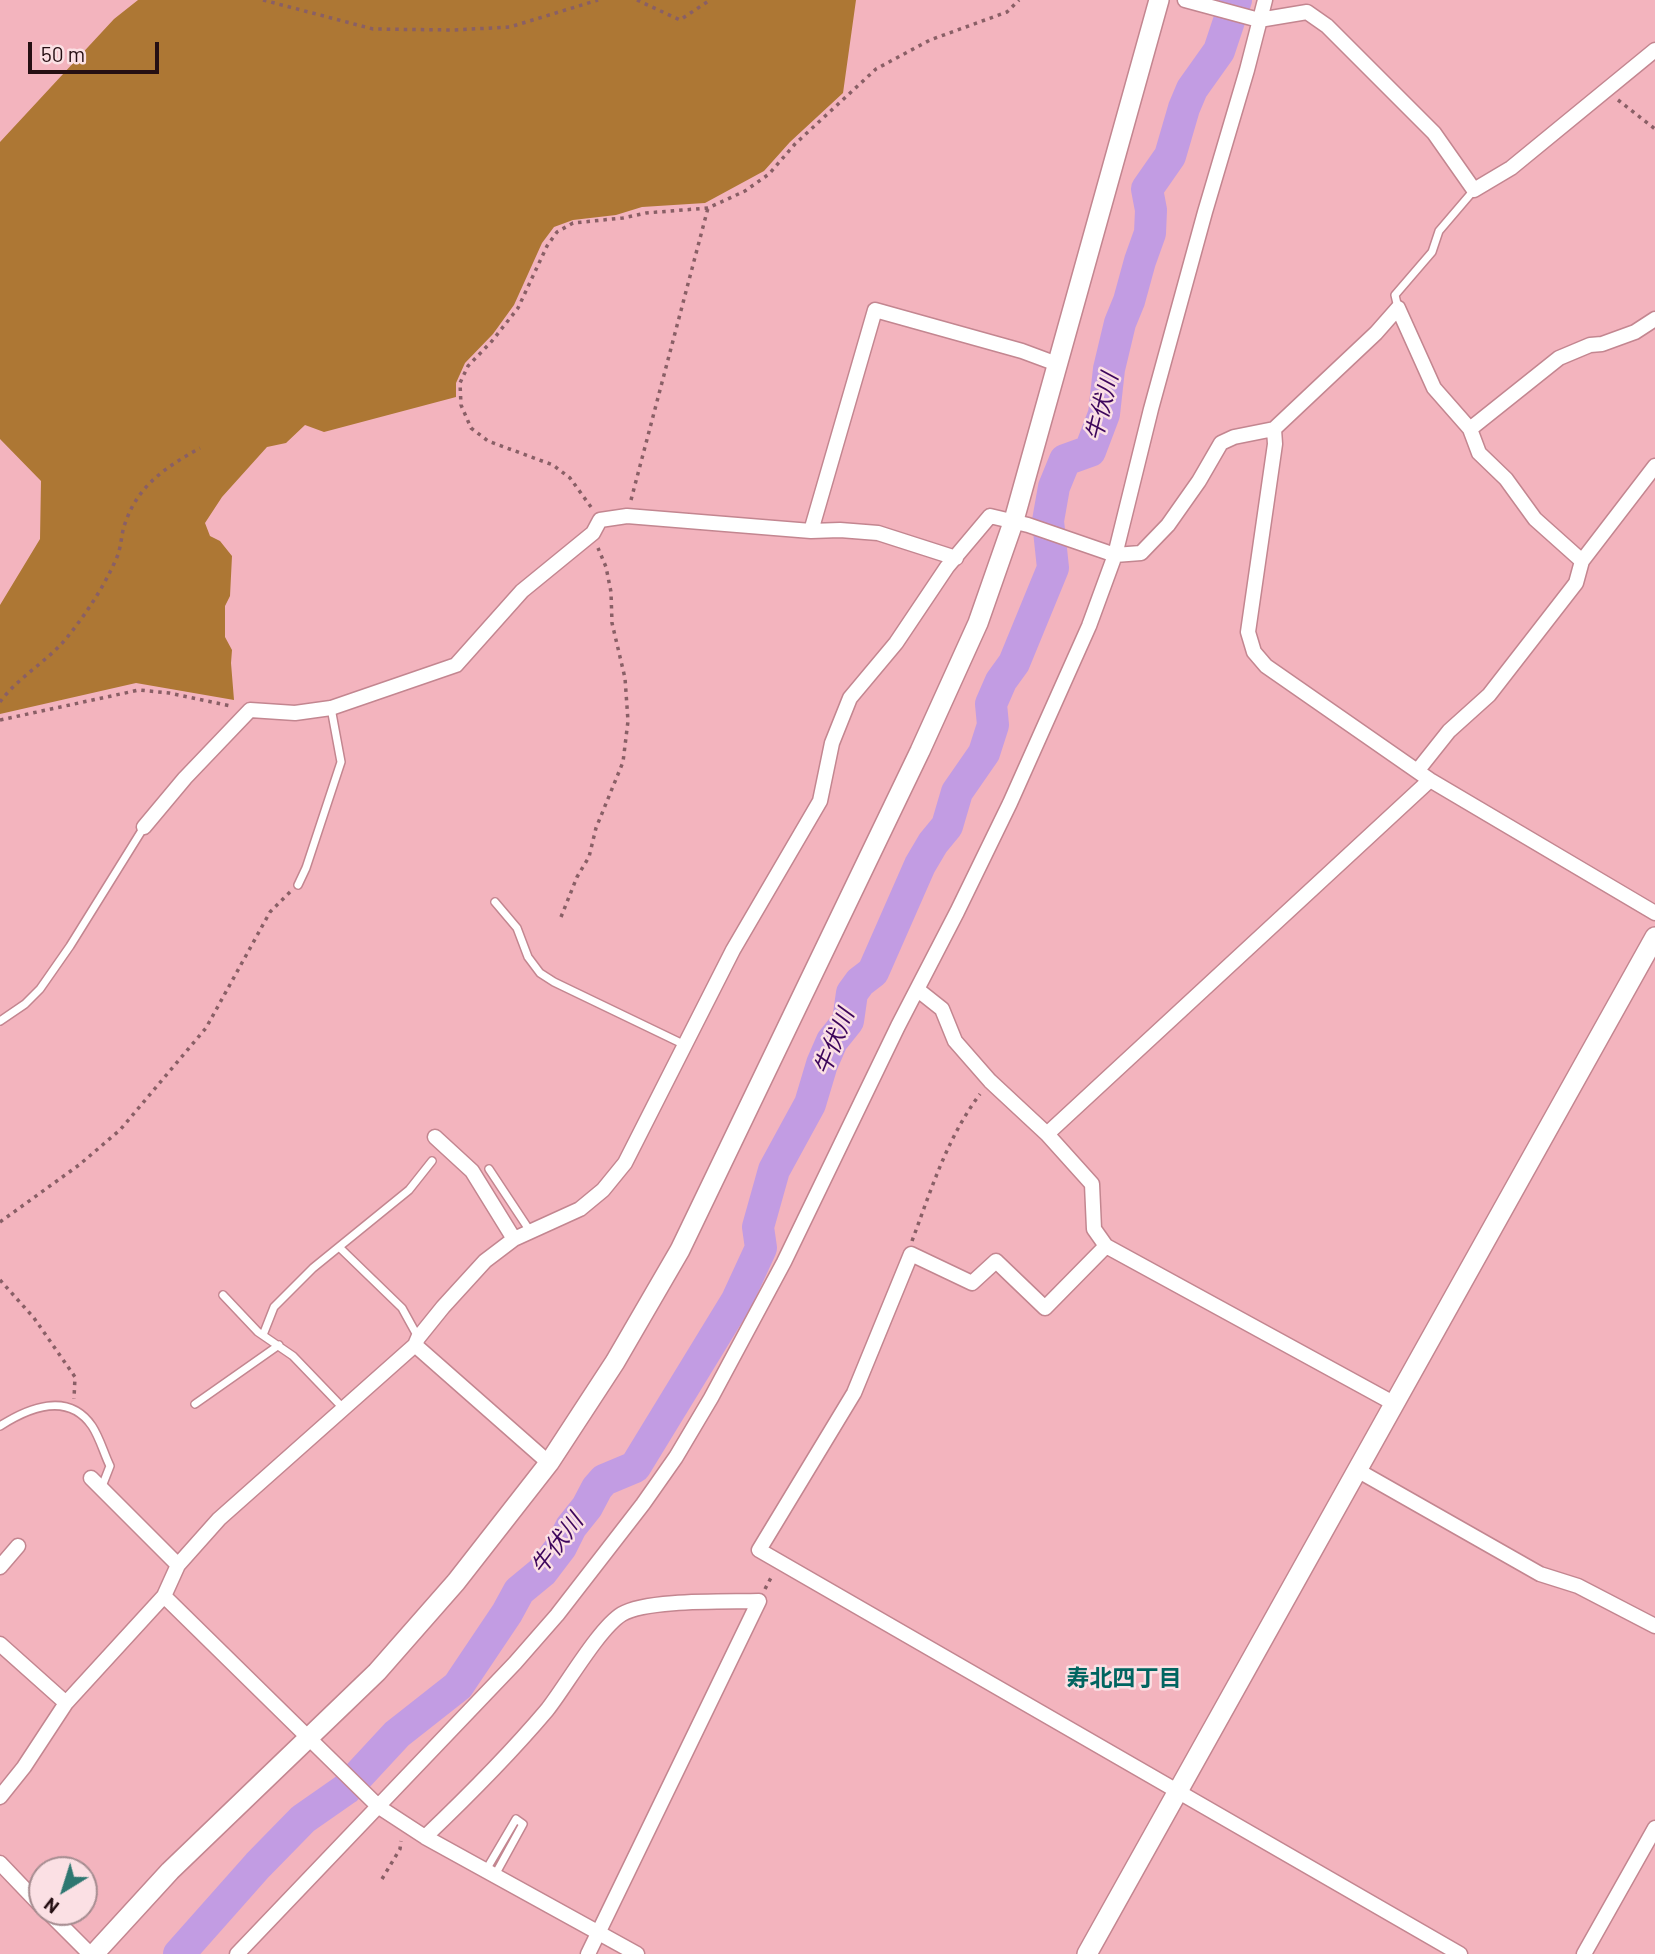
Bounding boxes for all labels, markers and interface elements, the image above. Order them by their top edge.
scale bar [32,28,163,72]
text: 50 m [41,41,85,66]
water label: 牛伏川 [1080,370,1124,444]
water label: 牛伏川 [808,1005,860,1079]
water label: 牛伏川 [525,1508,589,1580]
district label: 寿北四丁目 [1067,1664,1181,1692]
north arrow [28,1856,98,1926]
text: N [39,1893,63,1919]

